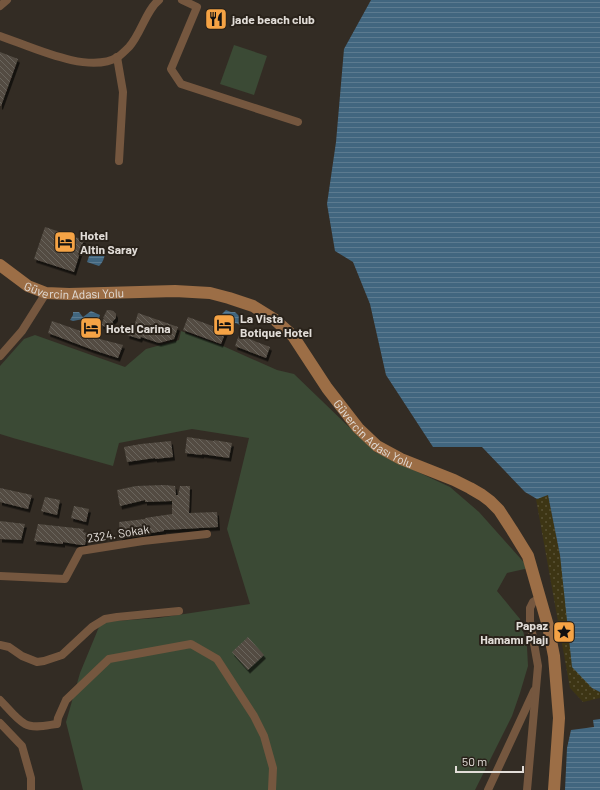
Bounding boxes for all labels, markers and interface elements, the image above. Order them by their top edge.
restaurant icon: jade beach club [203,6,229,32]
place label: jade beach club [231,12,315,26]
place label: Hotel Altin Saray [80,228,138,256]
hotel icon: Hotel Altin Saray [52,229,78,255]
street label: Güvercin Adası Yolu [22,278,124,301]
place label: La Vista Botique Hotel [240,311,312,339]
hotel icon: La Vista Botique Hotel [211,312,237,338]
hotel icon: Hotel Carina [78,315,104,341]
place label: Hotel Carina [106,321,171,335]
street label: Güvercin Adası Yolu [331,396,415,470]
street label: 2324. Sokak [86,521,150,545]
place label: Papaz Hamamı Plajı [480,618,548,646]
place icon: Papaz Hamamı Plajı [551,619,577,645]
scale bar [456,748,523,774]
text: 50 m [462,754,487,768]

